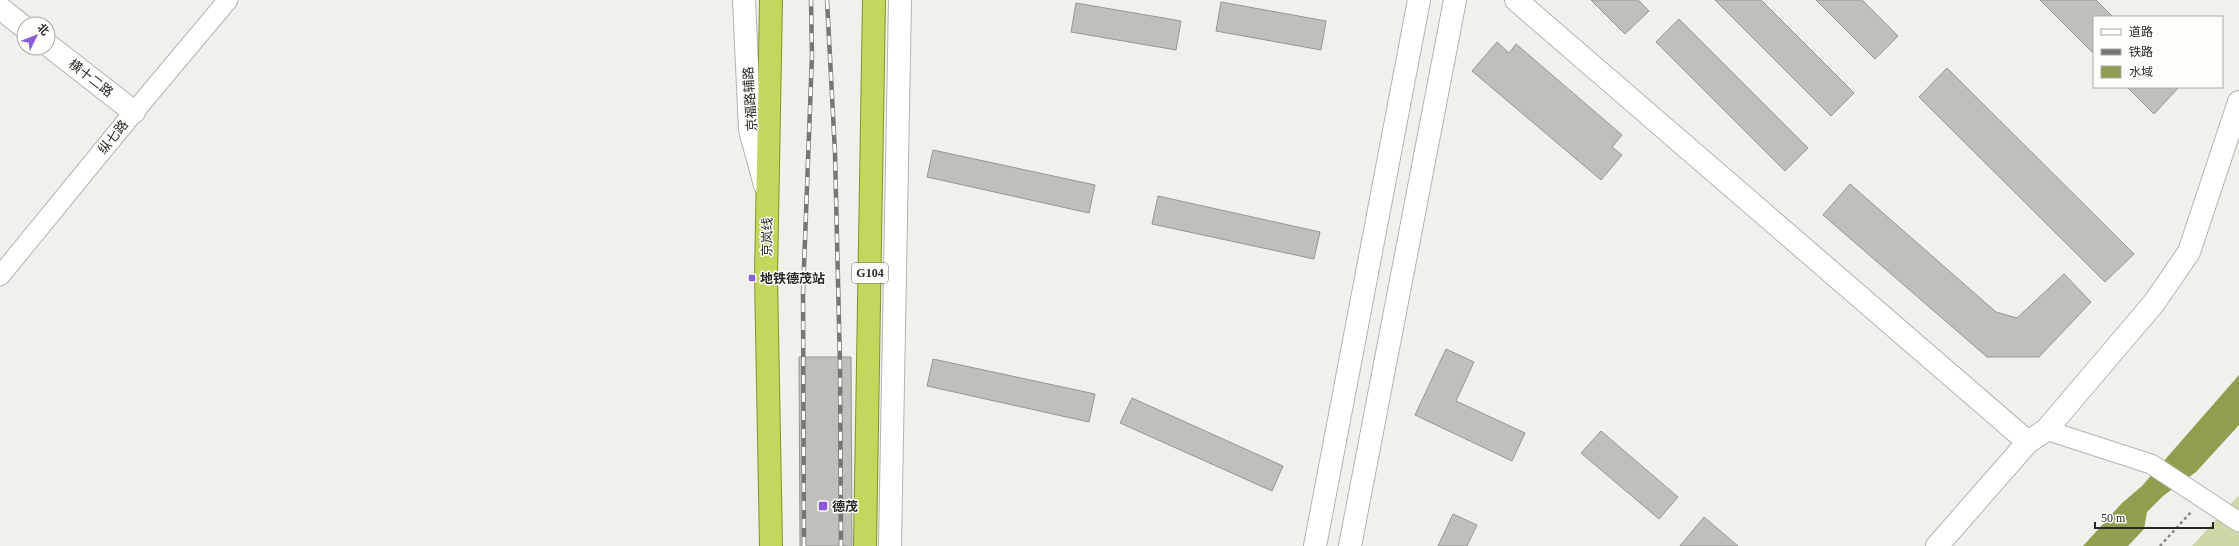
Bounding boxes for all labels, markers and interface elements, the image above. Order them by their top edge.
north arrow [16,16,56,56]
legend [2093,16,2223,88]
text: 北 [35,21,51,37]
text: 道路 [2129,25,2153,39]
text: 铁路 [2129,45,2153,59]
street label: 横十二路 [66,56,116,100]
text: 水域 [2129,65,2153,79]
street label: 京福路辅路 [740,66,760,132]
street label: 纵七路 [95,117,131,157]
street label: 京岚线 [759,217,775,257]
road number: G104 [852,263,888,283]
place label: 地铁德茂站 [760,271,825,286]
marker: 地铁德茂站 [747,273,757,283]
place label: 德茂 [832,499,858,514]
marker: 德茂 [817,500,829,512]
scale bar [2095,504,2213,530]
text: 50 m [2101,511,2126,525]

